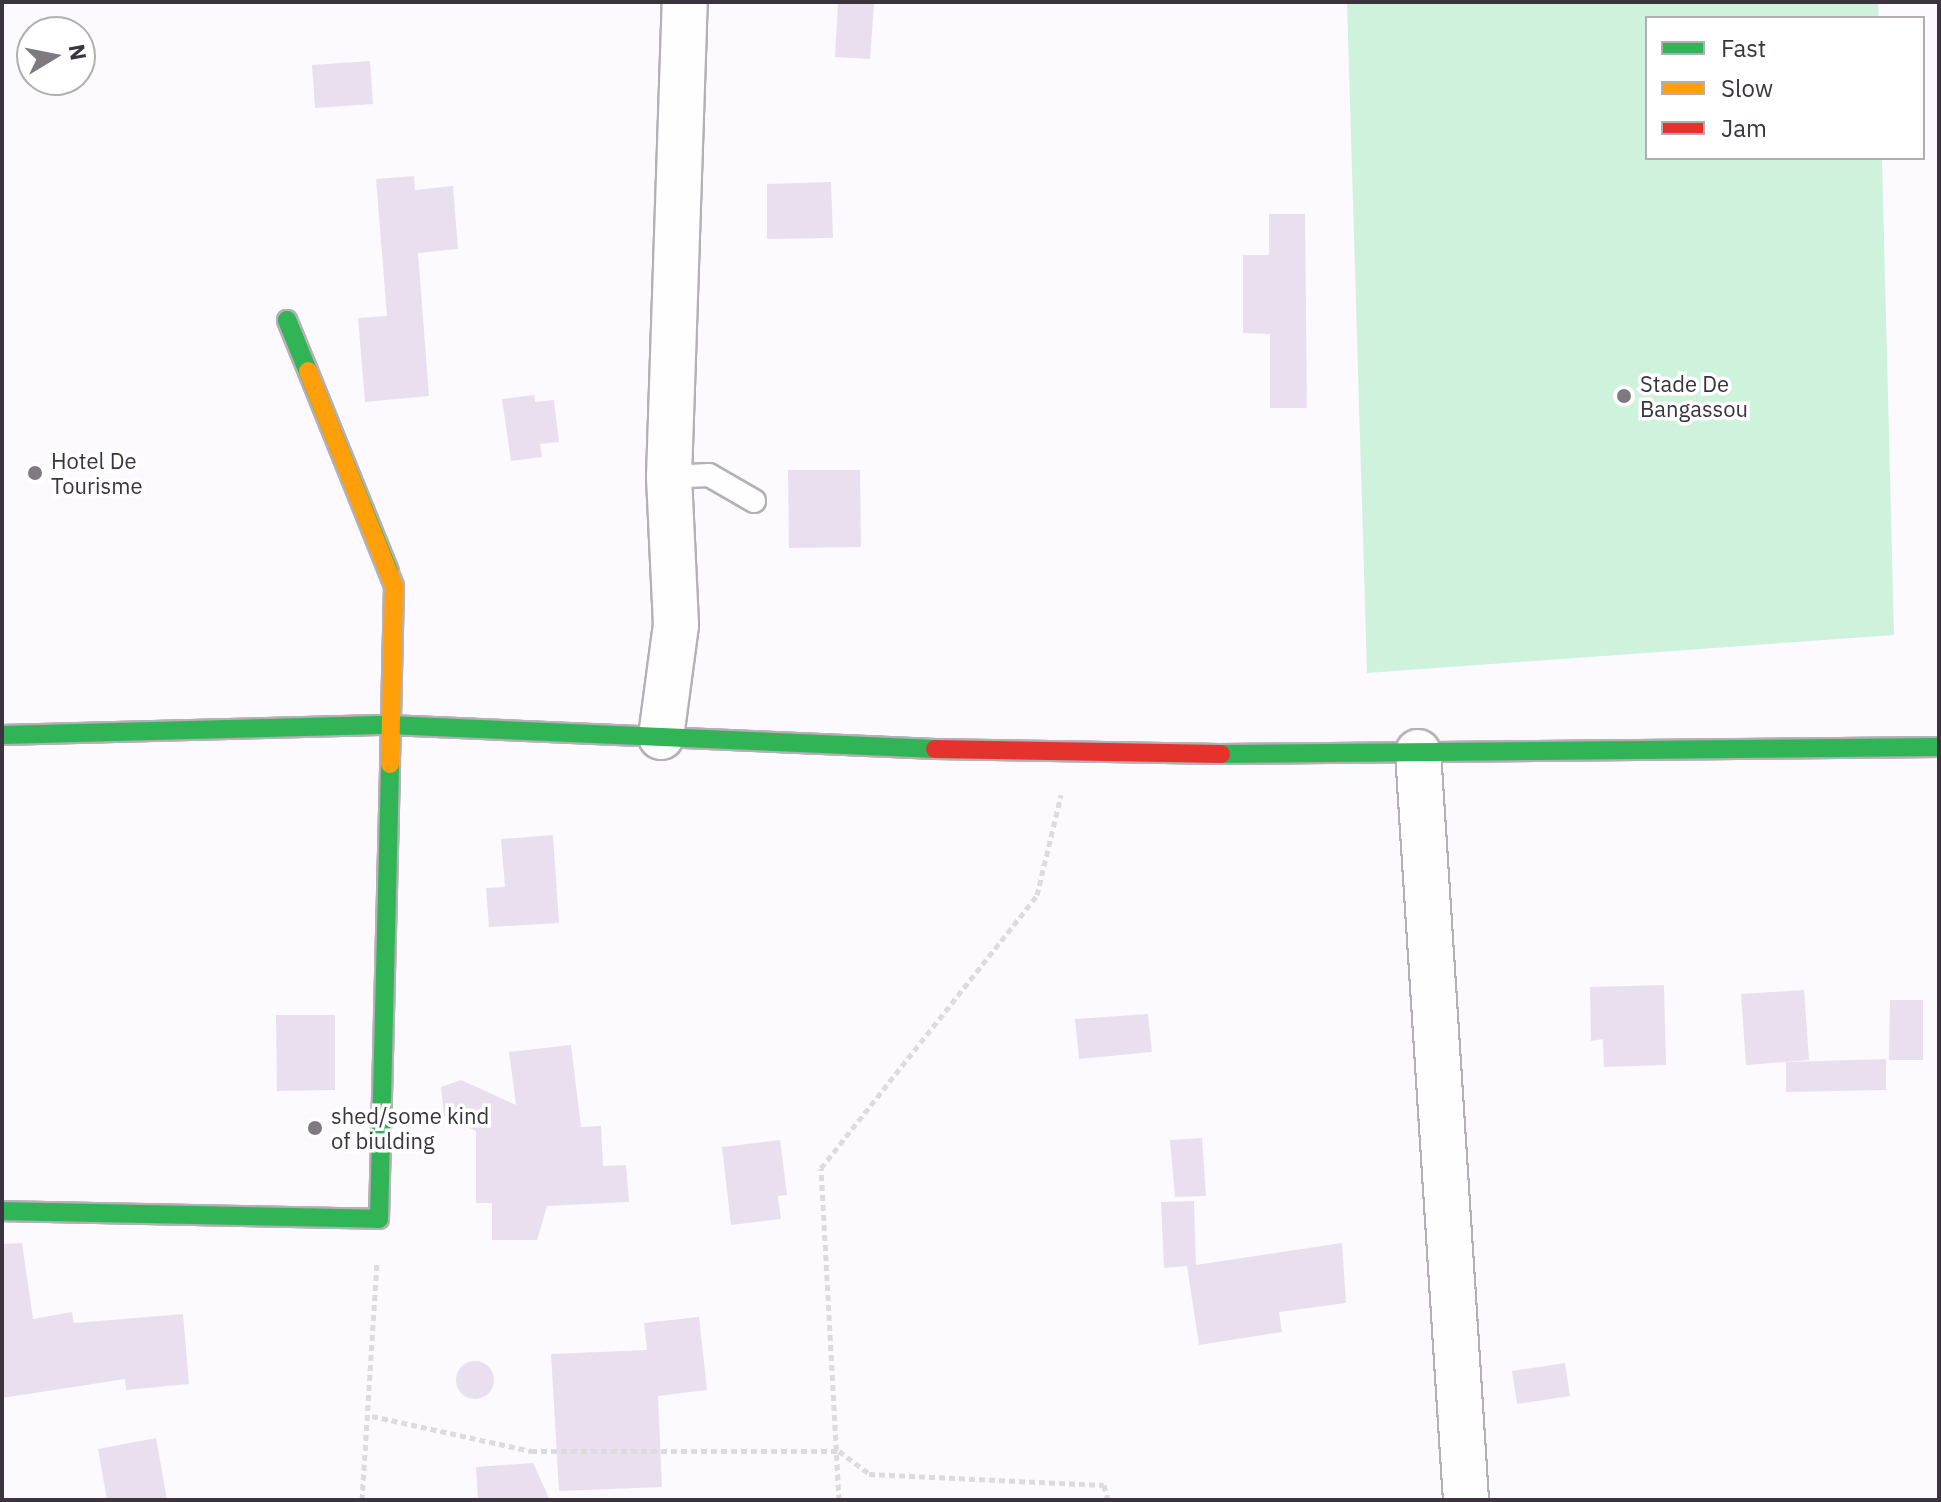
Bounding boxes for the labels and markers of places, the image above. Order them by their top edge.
place label: Stade De Bangassou [1640,370,1748,422]
marker: Stade De Bangassou [1615,387,1633,405]
place label: Hotel De Tourisme [51,447,143,498]
marker: Hotel De Tourisme [26,464,44,482]
place label: shed/some kind of biulding [331,1102,489,1154]
marker: shed/some kind of biulding [306,1119,324,1137]

